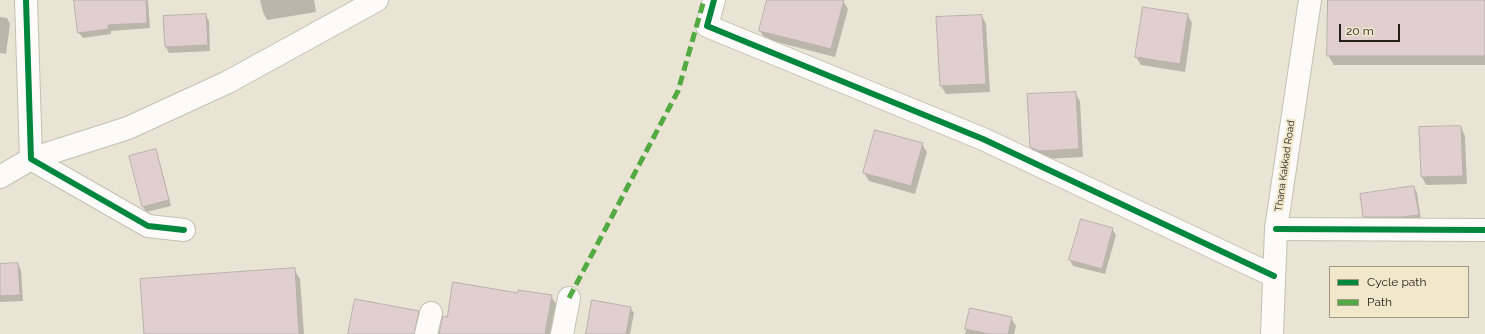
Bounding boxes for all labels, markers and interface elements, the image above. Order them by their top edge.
scale bar [1341,16,1402,42]
text: 20 m [1346,24,1374,38]
street label: Thana Kakkad Road [1273,120,1297,212]
legend [1329,266,1469,318]
text: Cycle path [1367,275,1426,289]
text: Path [1367,295,1392,309]

